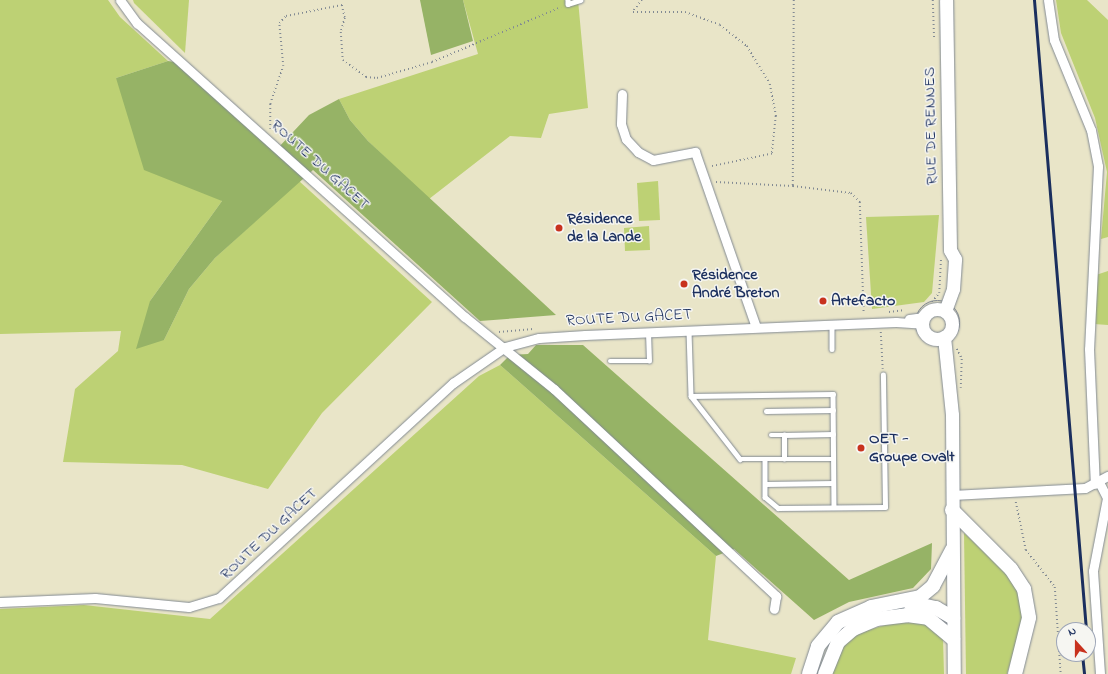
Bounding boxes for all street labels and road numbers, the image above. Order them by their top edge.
street label: RUE DE RENNES [920,67,942,185]
street label: ROUTE DU GACET [267,116,373,214]
street label: ROUTE DU GACET [566,305,692,331]
street label: ROUTE DU GACET [216,484,322,584]

